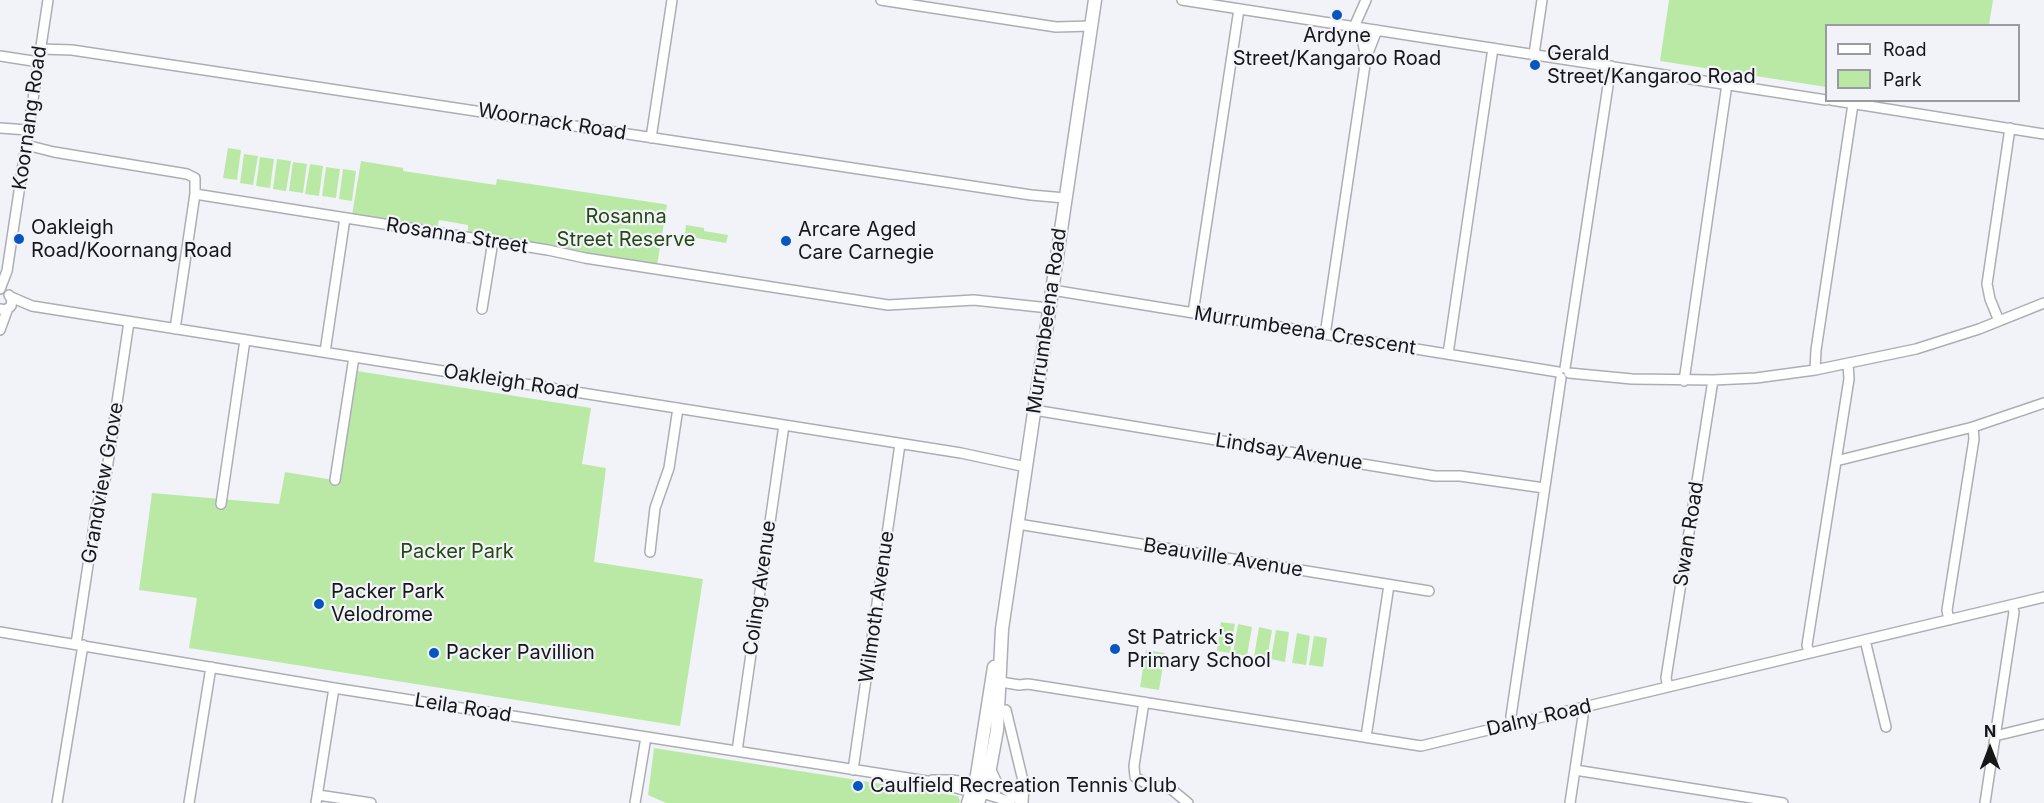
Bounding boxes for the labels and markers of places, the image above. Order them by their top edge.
marker: Ardyne Street/Kangaroo Road [1330,8,1344,22]
place label: Ardyne Street/Kangaroo Road [1233,24,1441,71]
place label: Gerald Street/Kangaroo Road [1547,42,1756,89]
marker: Gerald Street/Kangaroo Road [1528,58,1542,72]
place label: Oakleigh Road/Koornang Road [31,216,232,263]
place label: Arcare Aged Care Carnegie [798,218,934,265]
marker: Oakleigh Road/Koornang Road [12,232,26,246]
marker: Arcare Aged Care Carnegie [779,234,793,248]
place label: Packer Park Velodrome [331,580,445,627]
marker: Packer Park Velodrome [312,597,326,611]
place label: St Patrick's Primary School [1127,626,1271,673]
place label: Packer Pavillion [446,641,595,665]
marker: St Patrick's Primary School [1108,642,1122,656]
marker: Packer Pavillion [427,646,441,660]
place label: Caulfield Recreation Tennis Club [870,774,1177,798]
marker: Caulfield Recreation Tennis Club [851,779,865,793]

